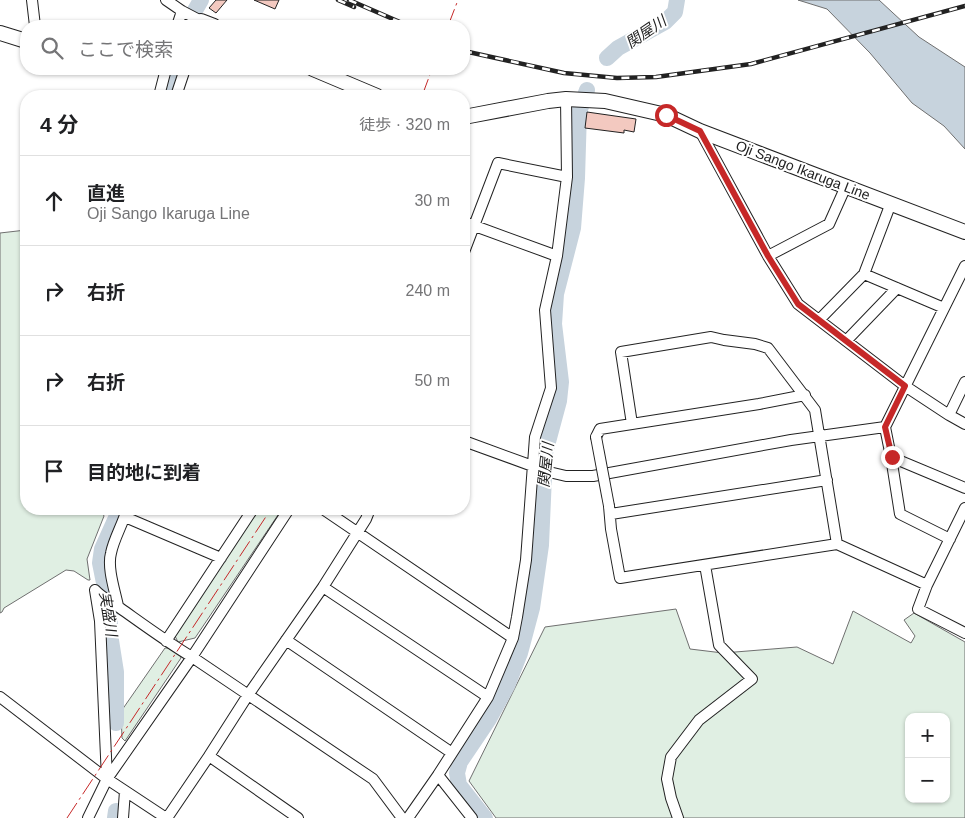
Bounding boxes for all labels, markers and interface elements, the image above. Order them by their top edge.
water label: 関屋川 [622,11,671,51]
search box [20,20,470,75]
icon: search [38,34,66,62]
text: ここで検索 [78,39,173,60]
route start [655,104,678,127]
text: 4 分 [40,113,79,136]
text: 徒歩 · 320 m [359,116,450,133]
street label: Oji Sango Ikaruga Line [734,137,873,203]
text: 直進 [87,183,125,204]
icon: ahead [40,187,68,215]
text: 30 m [414,192,450,209]
text: Oji Sango Ikaruga Line [87,205,250,222]
icon: right [40,277,68,305]
text: 右折 [87,282,125,303]
text: 240 m [406,282,450,299]
icon: right [40,367,68,395]
text: 右折 [87,372,125,393]
text: 50 m [414,372,450,389]
water label: 関屋川 [535,440,557,488]
route end [881,446,904,469]
icon: arrive [40,457,68,485]
text: 目的地に到着 [87,462,201,483]
water label: 実盛川 [97,590,121,639]
map controls [905,713,950,803]
button: + [905,713,950,758]
button: − [905,758,950,803]

